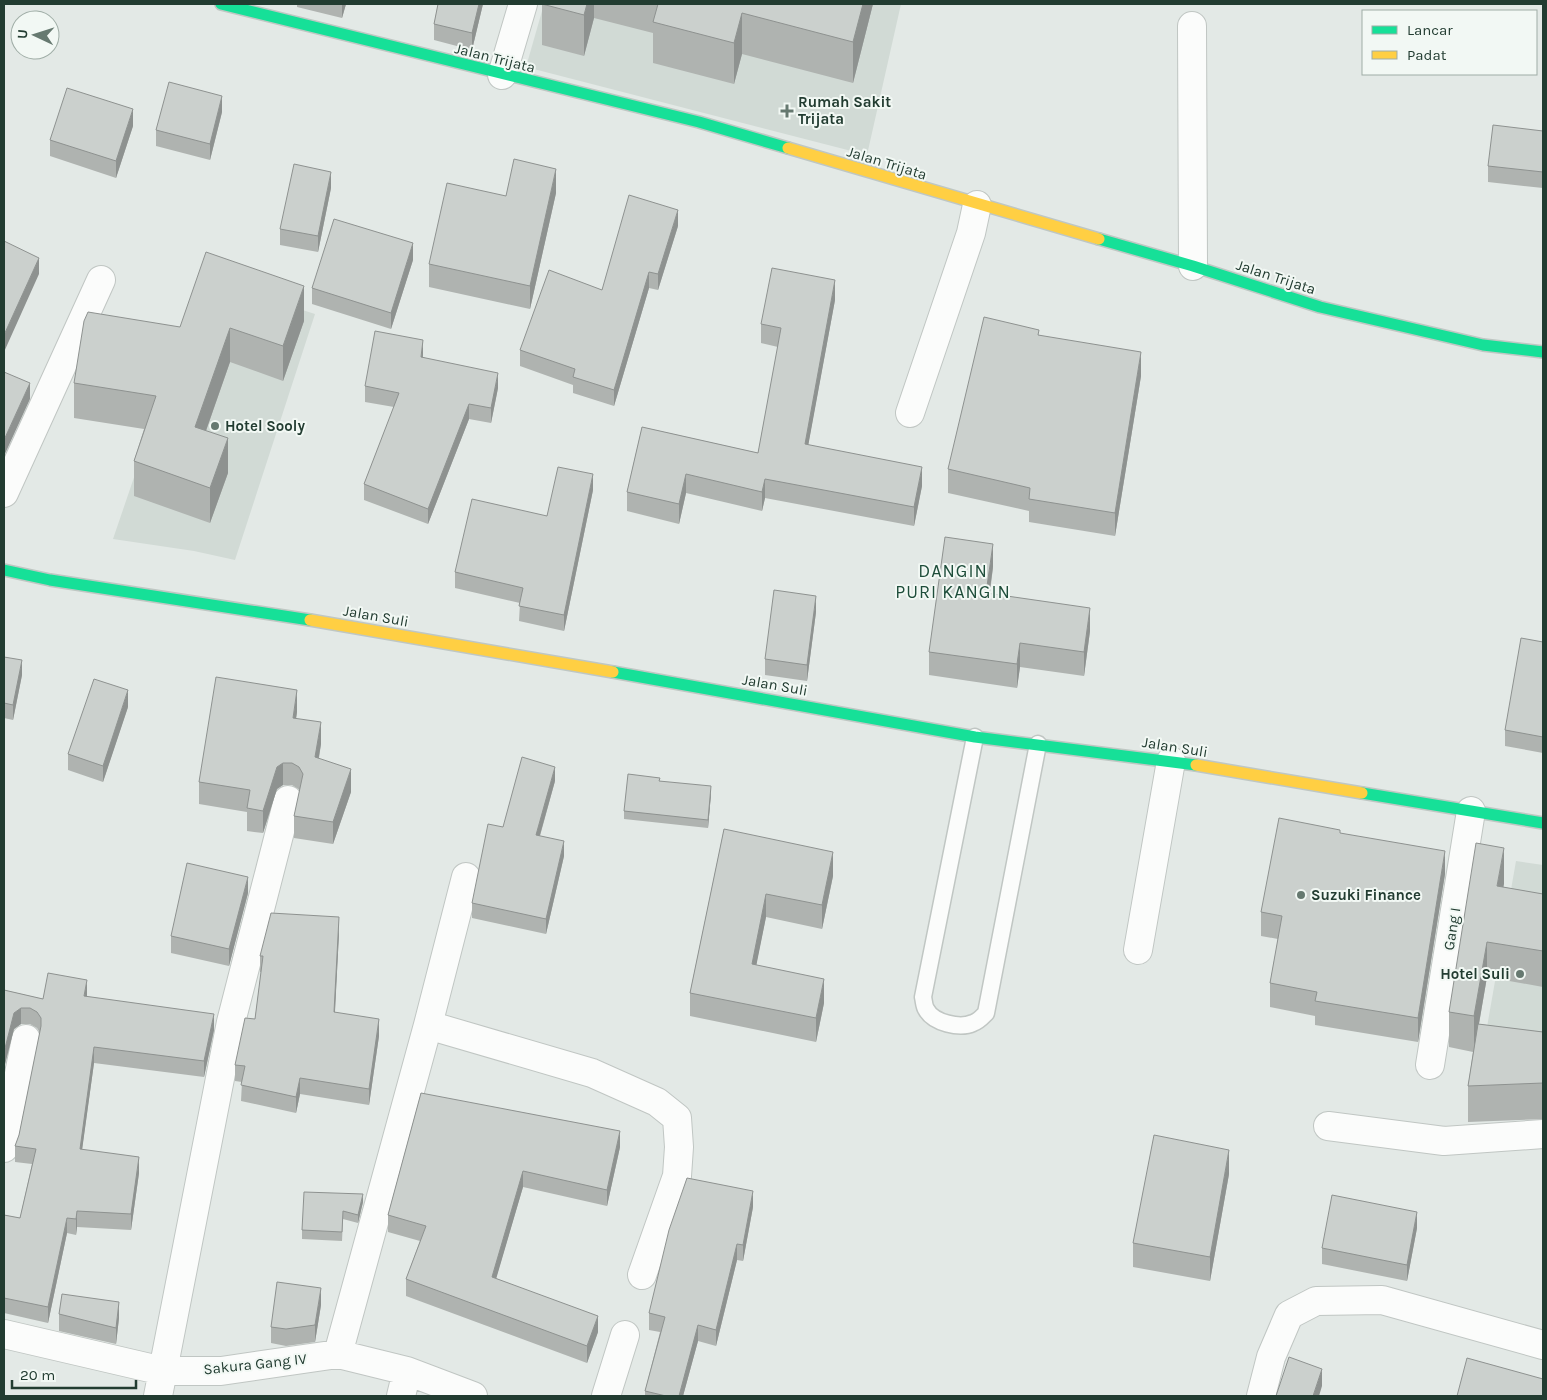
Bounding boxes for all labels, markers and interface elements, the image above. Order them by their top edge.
north arrow [10,10,60,60]
legend [1362,10,1537,75]
text: Lancar [1407,21,1453,39]
text: U [14,29,31,40]
street label: Jalan Trijata [453,39,537,77]
text: Padat [1407,46,1447,64]
place label: Rumah Sakit Trijata [798,93,891,128]
marker: Rumah Sakit Trijata [780,104,794,118]
street label: Jalan Trijata [845,142,929,184]
street label: Jalan Trijata [1234,256,1318,298]
place label: Hotel Sooly [225,417,305,435]
marker: Hotel Sooly [209,420,221,432]
district label: DANGIN PURI KANGIN [895,560,1011,603]
street label: Jalan Suli [342,601,410,631]
street label: Jalan Suli [741,670,809,700]
street label: Jalan Suli [1141,733,1209,761]
place label: Suzuki Finance [1311,886,1421,904]
marker: Suzuki Finance [1295,889,1307,901]
street label: Gang I [1440,906,1464,952]
place label: Hotel Suli [1440,965,1510,983]
marker: Hotel Suli [1514,968,1526,980]
street label: Sakura Gang IV [202,1350,308,1378]
scale bar [12,1358,136,1390]
text: 20 m [20,1366,55,1384]

